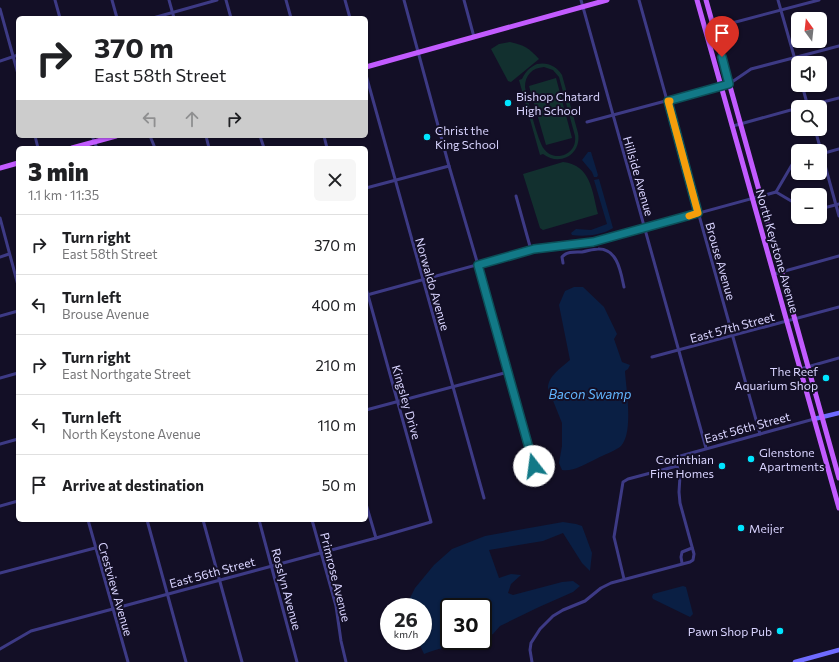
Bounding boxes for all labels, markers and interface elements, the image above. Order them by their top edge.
north arrow [791,12,827,48]
map controls [791,12,827,224]
pin [705,16,739,57]
icon: arrive [711,22,733,44]
text: 370 m [94,30,174,64]
icon: right [28,32,80,84]
button: sound [791,56,827,92]
text: East 58th Street [94,64,226,86]
place label: Bishop Chatard High School [516,89,600,117]
marker: Bishop Chatard High School [503,98,513,108]
button: search [791,100,827,136]
icon: left [139,108,161,130]
icon: ahead [181,108,203,130]
icon: right [223,108,245,130]
place label: Christ the King School [435,123,499,151]
marker: Christ the King School [422,132,432,142]
street label: Hillside Avenue [621,135,657,217]
button: + [791,144,827,180]
text: 3 min [28,157,89,186]
button: close [314,159,356,201]
text: 1.1 km · 11:35 [28,187,99,203]
street label: North Keystone Avenue [754,188,802,314]
button: − [791,188,827,224]
street label: Brouse Avenue [703,220,739,302]
text: Turn right [62,228,131,246]
icon: right [28,234,50,256]
text: 370 m [314,236,356,254]
street label: Norwaldo Avenue [413,236,453,332]
text: East 58th Street [62,246,158,262]
text: Turn left [62,288,121,306]
icon: left [28,294,50,316]
text: 400 m [311,296,356,314]
text: Brouse Avenue [62,306,149,322]
street label: East 57th Street [688,309,776,345]
text: Turn right [62,348,131,366]
icon: right [28,354,50,376]
text: 210 m [316,356,356,374]
street label: Kingsley Drive [390,363,424,441]
place label: The Reef Aquarium Shop [734,364,818,392]
text: East Northgate Street [62,366,191,382]
marker: The Reef Aquarium Shop [821,373,831,383]
water label: Bacon Swamp [549,386,632,402]
text: Turn left [62,408,121,426]
street label: East 56th Street [703,409,792,445]
icon: left [28,414,50,436]
text: 110 m [317,416,356,434]
text: North Keystone Avenue [62,426,201,442]
position arrow [513,445,555,487]
place label: Glenstone Apartments [759,445,824,473]
place label: Corinthian Fine Homes [650,452,714,480]
marker: Glenstone Apartments [746,454,756,464]
marker: Corinthian Fine Homes [717,461,727,471]
icon: arrive [28,474,50,496]
text: Arrive at destination [62,476,204,494]
text: 50 m [322,476,356,494]
place label: Meijer [749,521,784,535]
marker: Meijer [736,523,746,533]
street label: Primrose Avenue [318,531,354,623]
street label: Crestview Avenue [96,541,136,637]
street label: Rosslyn Avenue [269,547,305,631]
street label: East 56th Street [168,554,257,590]
speed limit sign: 30 [440,598,492,650]
text: 26 [394,607,418,631]
place label: Pawn Shop Pub [688,624,772,638]
marker: Pawn Shop Pub [775,626,785,636]
text: km/h [394,628,418,640]

